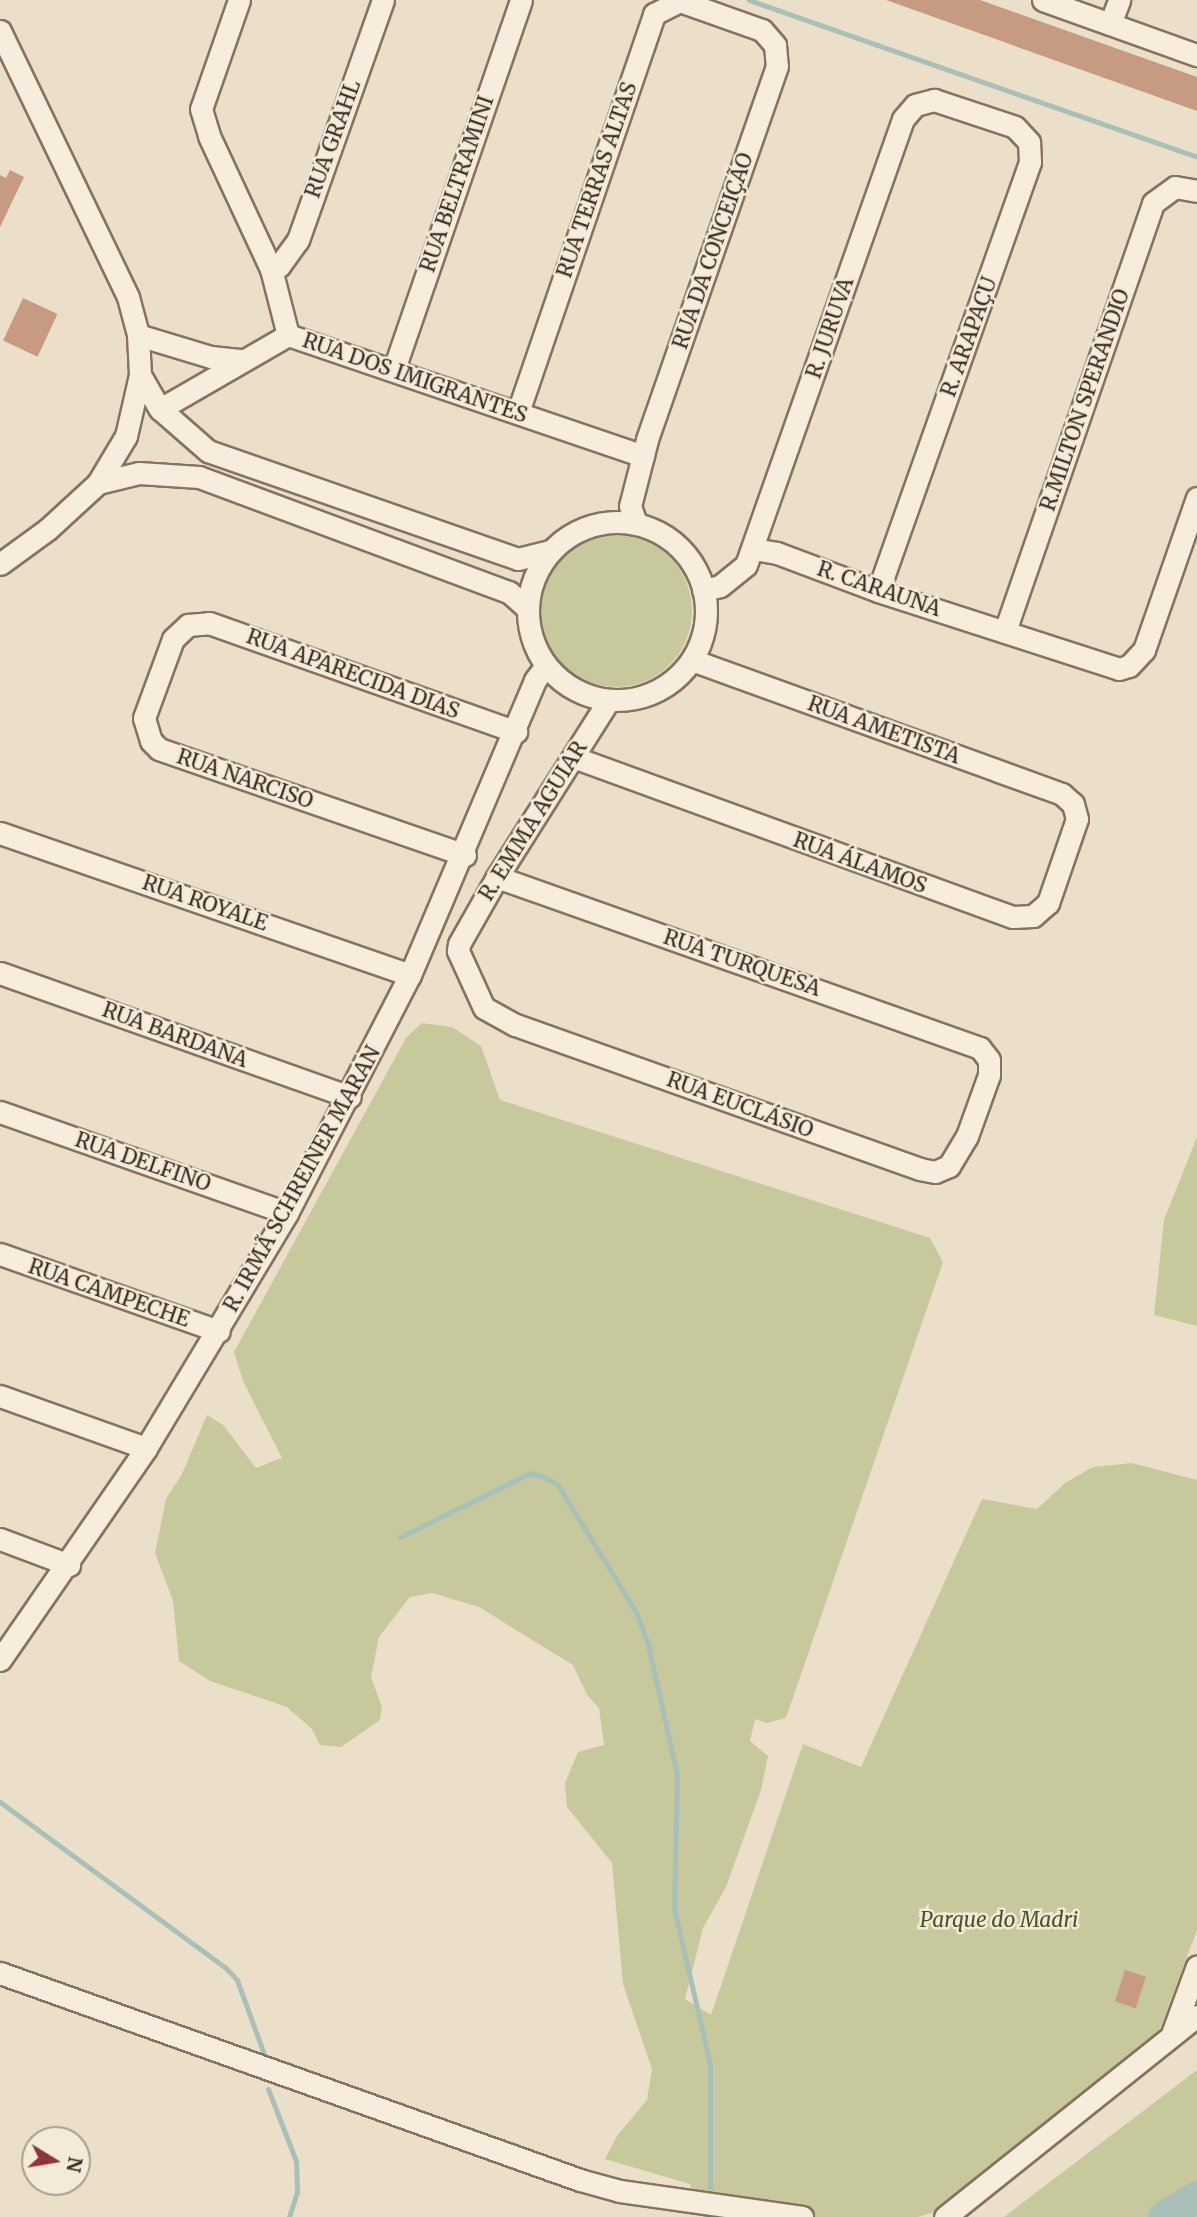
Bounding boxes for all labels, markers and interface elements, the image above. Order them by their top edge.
street label: RUA GRAHL [300,77,366,201]
street label: RUA TERRAS ALTAS [552,79,642,281]
street label: RUA BELTRAMINI [415,92,499,276]
street label: RUA DA CONCEIÇÃO [668,150,758,352]
street label: R. JURUVA [801,274,859,382]
street label: R. ARAPAÇU [936,274,1002,400]
street label: R.MILTON SPERANDIO [1035,286,1135,514]
street label: RUA DOS IMIGRANTES [299,328,531,428]
street label: R. CARAUNA [814,556,944,622]
street label: RUA APARECIDA DIAS [243,624,463,724]
street label: RUA AMETISTA [804,691,964,769]
street label: R. EMMA AGUIAR [474,736,592,906]
street label: RUA NARCISO [174,744,316,814]
street label: RUA ÁLAMOS [790,827,930,899]
street label: RUA ROYALE [139,870,271,936]
street label: RUA TURQUESA [660,924,824,1002]
street label: RUA BARDANA [99,997,251,1073]
street label: R. IRMÃ SCHREINER MARAN [218,1042,386,1316]
street label: RUA EUCLÁSIO [663,1067,817,1143]
street label: RUA DELFINO [72,1127,214,1197]
street label: RUA CAMPECHE [25,1254,193,1332]
park label: Parque do Madri [920,1907,1078,1933]
north arrow [21,2126,91,2196]
text: N [61,2155,88,2174]

